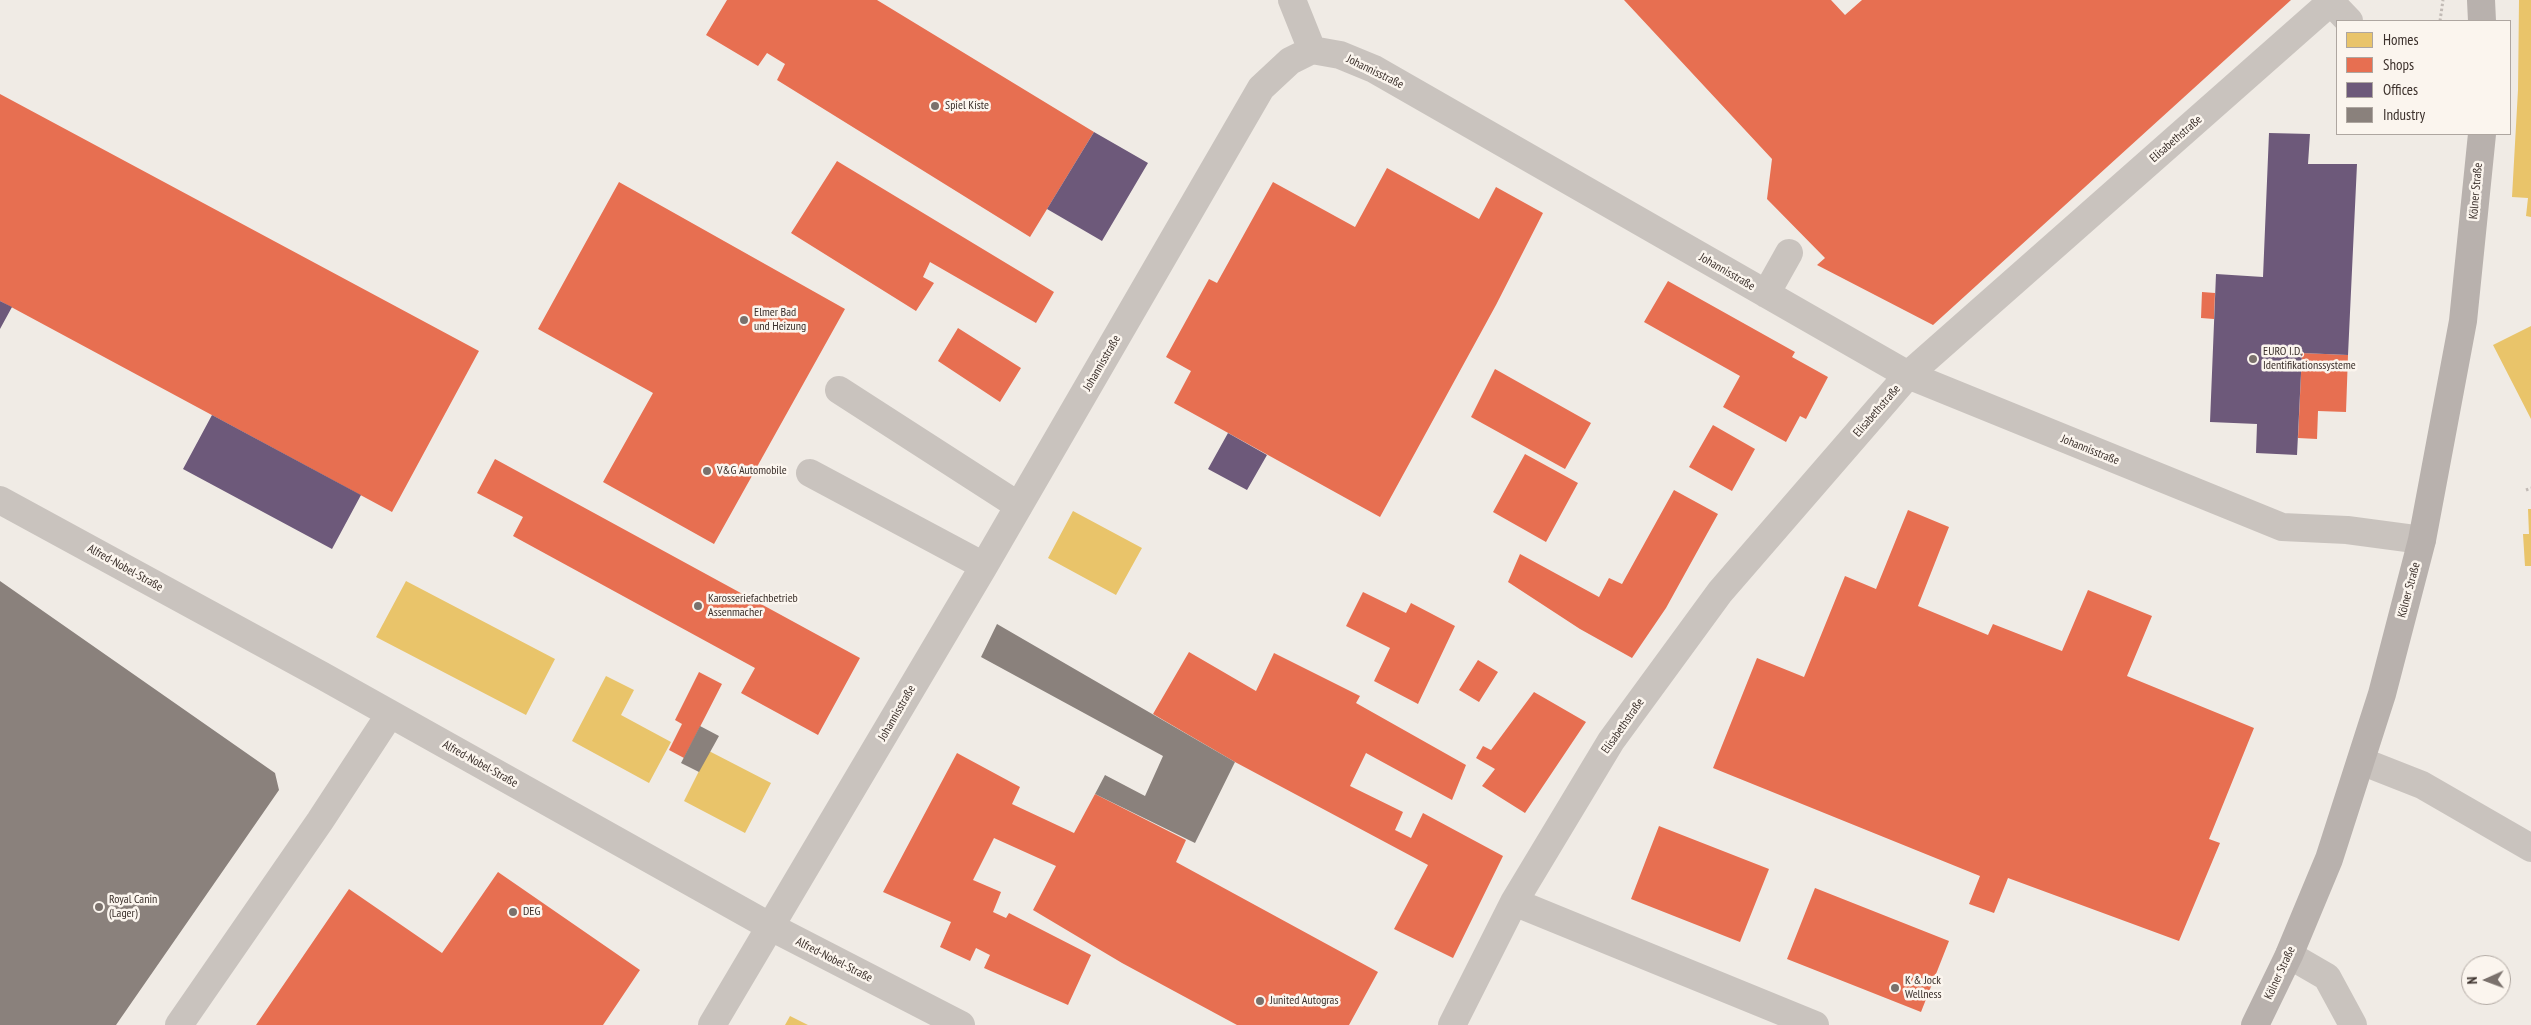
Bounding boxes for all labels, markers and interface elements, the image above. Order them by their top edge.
legend [2336,20,2511,135]
text: Homes [2383,30,2419,49]
street label: Johannisstraße [1344,52,1406,92]
text: Shops [2383,55,2414,74]
text: Offices [2383,80,2418,99]
place label: Spiel Kiste [945,99,989,113]
marker: Spiel Kiste [929,100,941,112]
text: Industry [2383,105,2425,124]
street label: Elisabethstraße [2147,112,2205,166]
street label: Kölner Straße [2466,162,2486,220]
street label: Johannisstraße [1697,250,1757,294]
place label: Elmer Bad und Heizung [754,306,806,334]
marker: Elmer Bad und Heizung [738,314,750,326]
street label: Johannisstraße [1080,333,1124,393]
place label: EURO I.D. Identifikationssysteme [2263,345,2356,373]
marker: EURO I.D. Identifikationssysteme [2247,353,2259,365]
street label: Elisabethstraße [1850,382,1904,440]
street label: Johannisstraße [2059,432,2121,468]
place label: V&G Automobile [717,464,787,478]
marker: V&G Automobile [701,465,713,477]
street label: Alfred-Nobel-Straße [85,541,165,595]
street label: Kölner Straße [2395,561,2423,619]
place label: Karosseriefachbetrieb Assenmacher [708,592,798,620]
marker: Karosseriefachbetrieb Assenmacher [692,600,704,612]
street label: Johannisstraße [875,683,919,743]
street label: Elisabethstraße [1599,695,1647,757]
street label: Alfred-Nobel-Straße [440,737,520,791]
place label: Royal Canin (Lager) [109,893,157,921]
marker: Royal Canin (Lager) [93,901,105,913]
place label: DEG [523,905,540,919]
marker: DEG [507,906,519,918]
street label: Alfred-Nobel-Straße [793,935,875,985]
street label: Kölner Straße [2261,944,2299,1002]
north arrow [2461,955,2511,1005]
place label: K & Jock Wellness [1905,974,1942,1002]
text: N [2463,976,2481,985]
marker: K & Jock Wellness [1889,982,1901,994]
place label: Junited Autogras [1270,994,1338,1008]
marker: Junited Autogras [1254,995,1266,1007]

